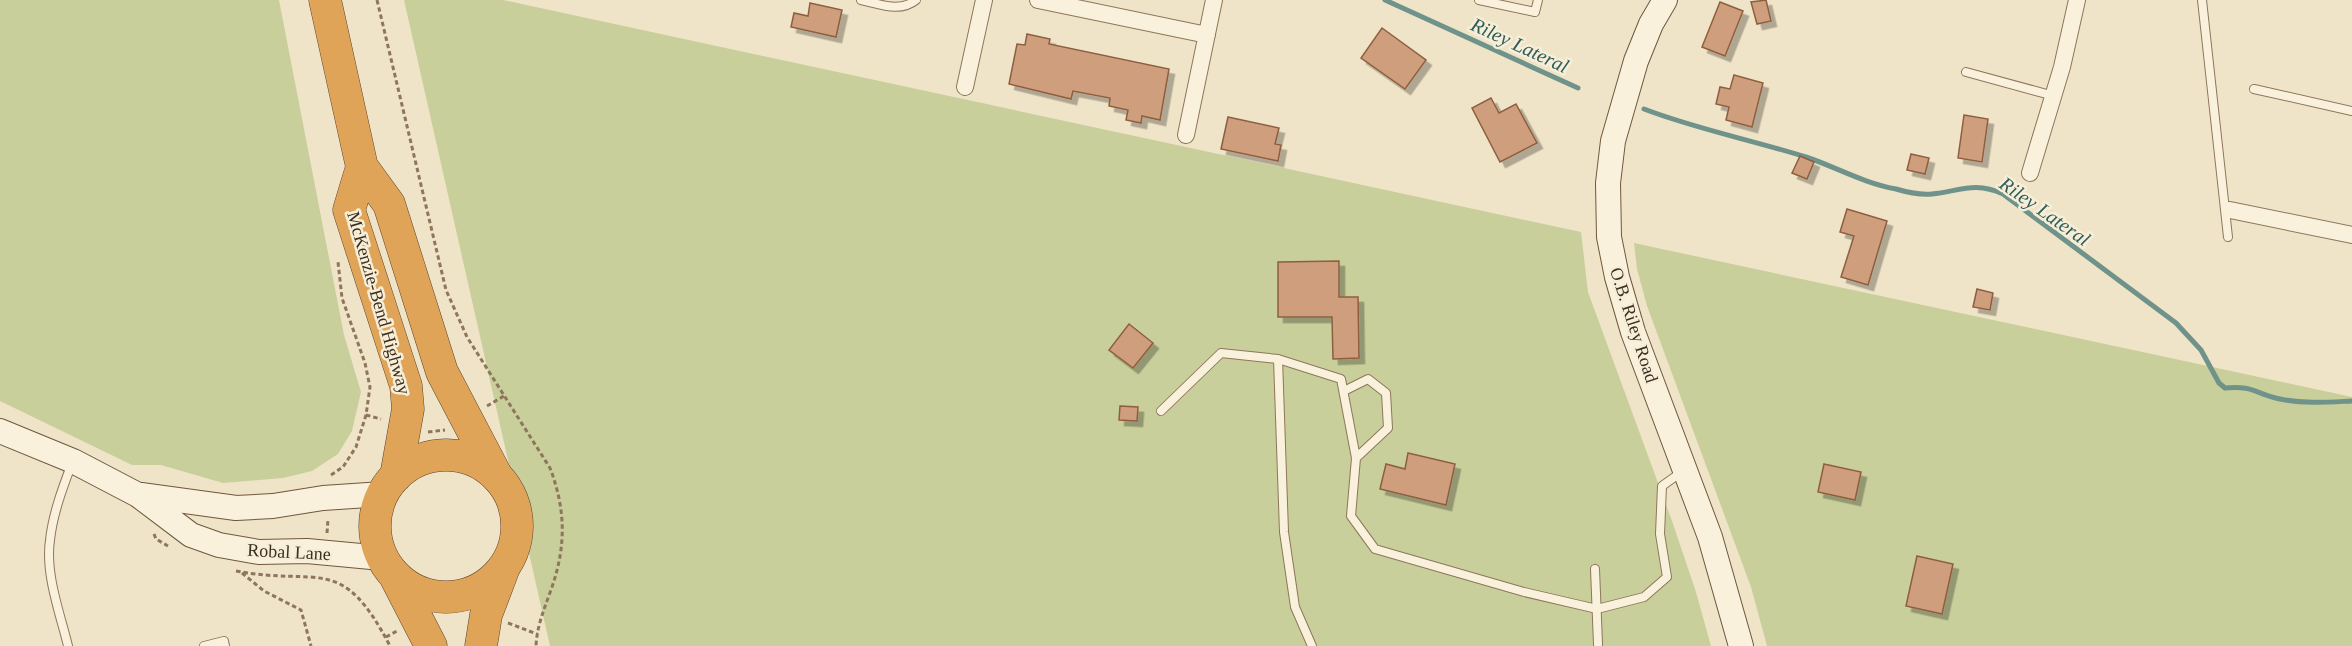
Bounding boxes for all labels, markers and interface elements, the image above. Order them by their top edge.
water label: Riley Lateral [1466,12,1573,78]
water label: Riley Lateral [1994,171,2095,251]
street label: McKenzie-Bend Highway [343,209,415,397]
street label: O.B. Riley Road [1606,265,1662,385]
street label: Robal Lane [247,540,331,564]

